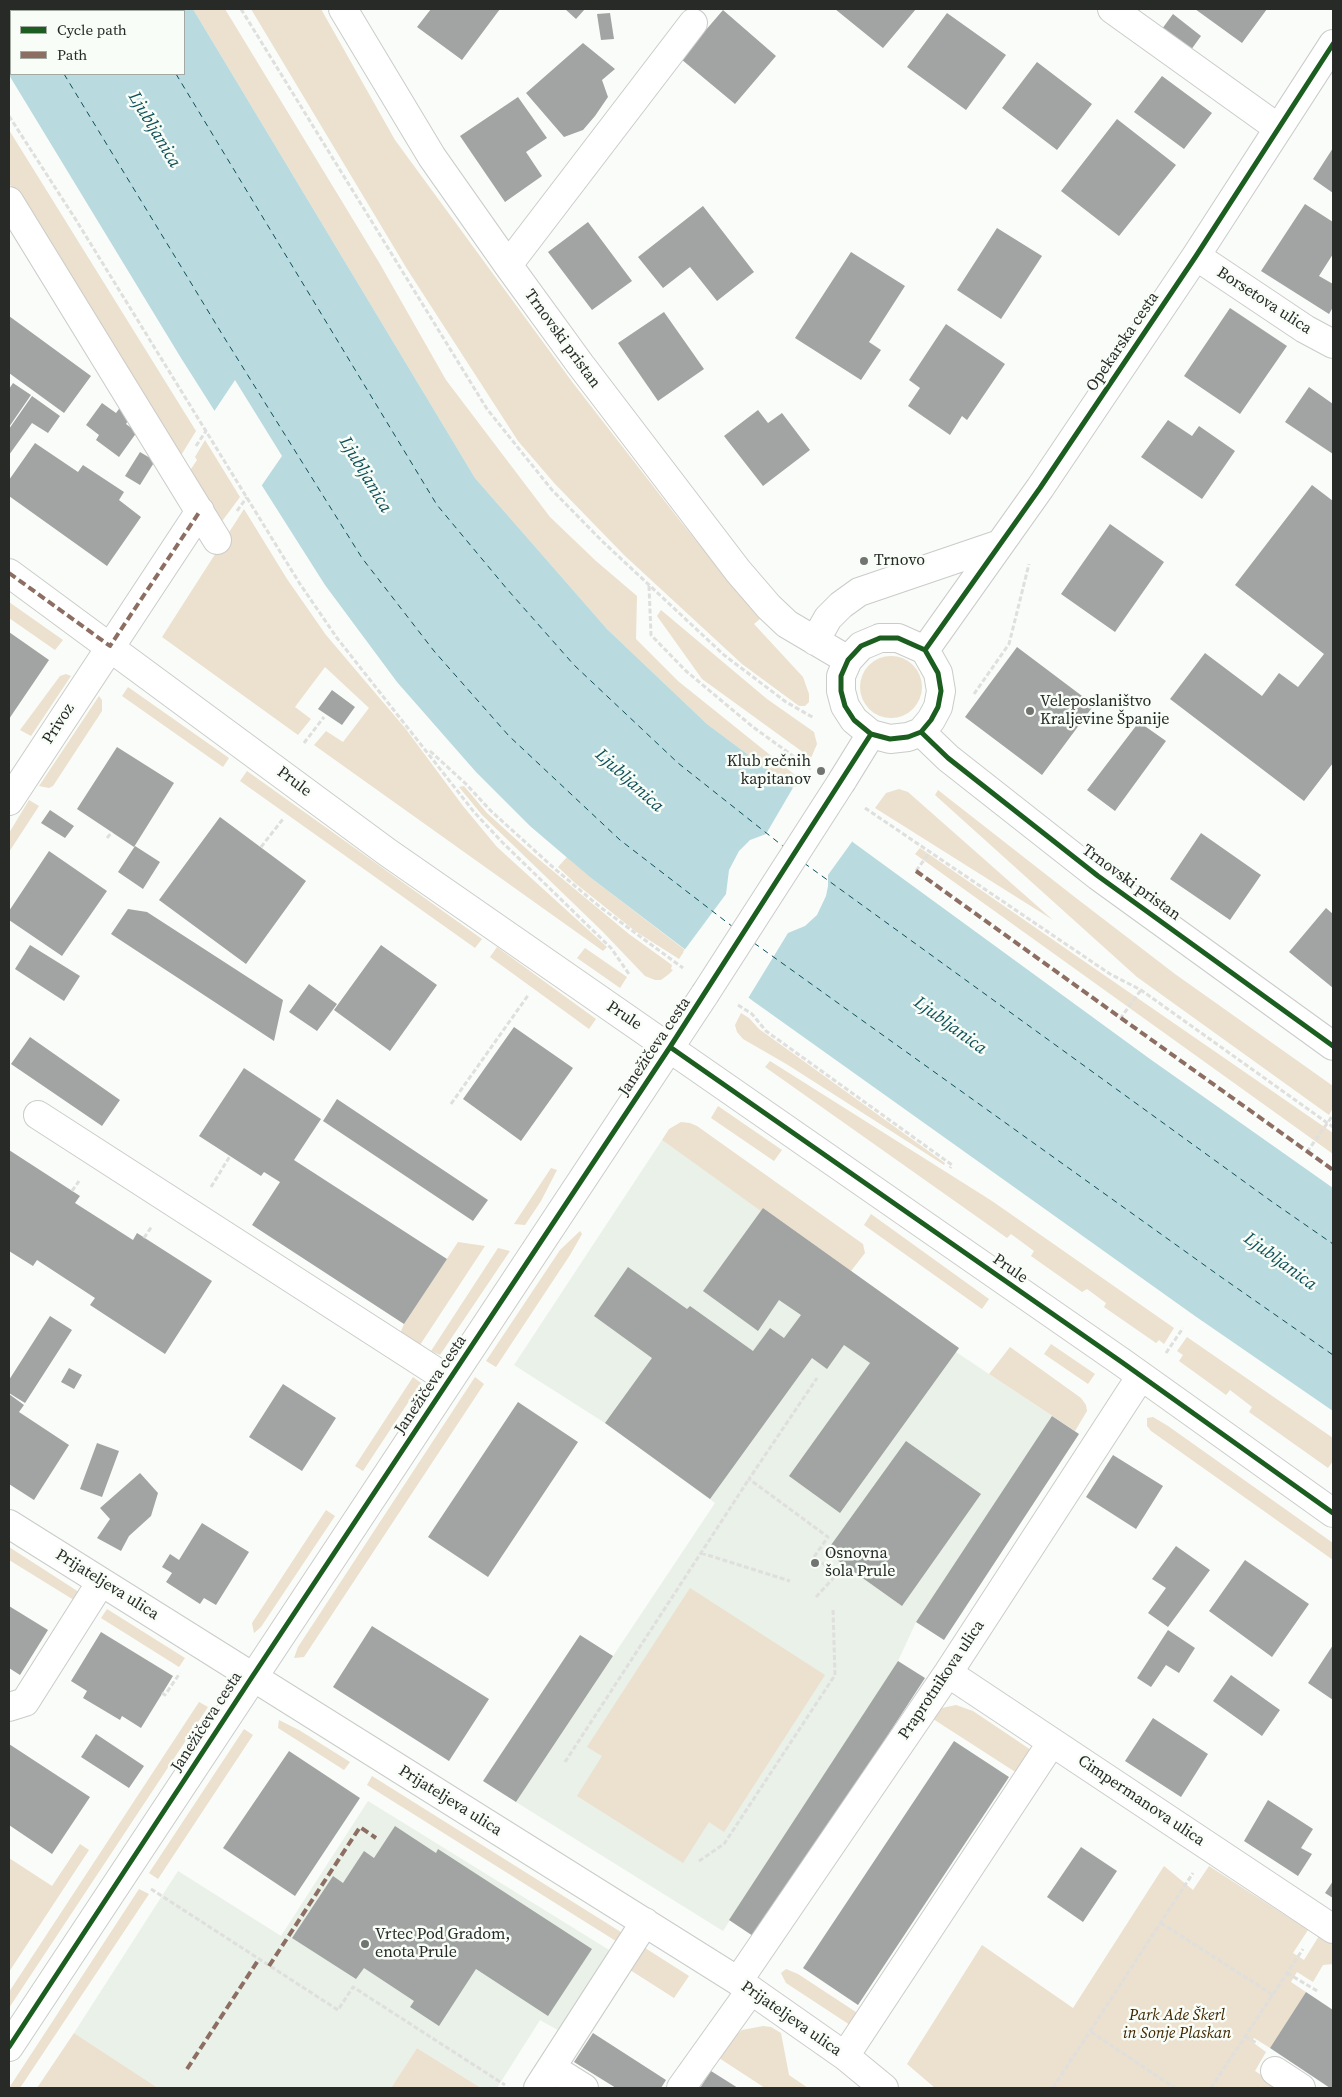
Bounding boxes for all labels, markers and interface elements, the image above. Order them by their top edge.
legend [10,10,185,75]
text: Cycle path [57,19,127,40]
text: Path [57,44,87,65]
water label: Ljubljanica [123,88,185,172]
street label: Borsetova ulica [1213,263,1315,339]
street label: Trnovski pristan [520,286,604,392]
street label: Opekarska cesta [1083,289,1163,395]
water label: Ljubljanica [334,433,396,517]
place label: Trnovo [874,551,925,571]
marker: Trnovo [858,555,870,567]
place label: Veleposlaništvo Kraljevine Španije [1040,692,1170,730]
street label: Privoz [39,700,79,748]
marker: Veleposlaništvo Kraljevine Španije [1024,705,1036,717]
water label: Ljubljanica [590,745,668,817]
place label: Klub rečnih kapitanov [727,752,811,790]
street label: Prule [273,763,315,801]
marker: Klub rečnih kapitanov [815,765,827,777]
street label: Trnovski pristan [1078,841,1184,925]
water label: Ljubljanica [909,992,991,1060]
street label: Janežičeva cesta [615,994,695,1100]
street label: Prule [603,997,645,1035]
water label: Ljubljanica [1239,1228,1321,1296]
street label: Prule [989,1250,1031,1288]
street label: Janežičeva cesta [391,1332,471,1438]
place label: Osnovna šola Prule [825,1544,895,1582]
street label: Prijateljeva ulica [52,1546,162,1624]
marker: Osnovna šola Prule [809,1557,821,1569]
street label: Praprotnikova ulica [895,1617,989,1743]
street label: Janežičeva cesta [168,1668,246,1776]
street label: Cimpermanova ulica [1074,1751,1208,1851]
street label: Prijateljeva ulica [395,1762,505,1840]
place label: Vrtec Pod Gradom, enota Prule [375,1925,510,1963]
marker: Vrtec Pod Gradom, enota Prule [359,1938,371,1950]
street label: Prijateljeva ulica [737,1977,845,2061]
park label: Park Ade Škerl in Sonje Plaskan [1123,2006,1231,2044]

